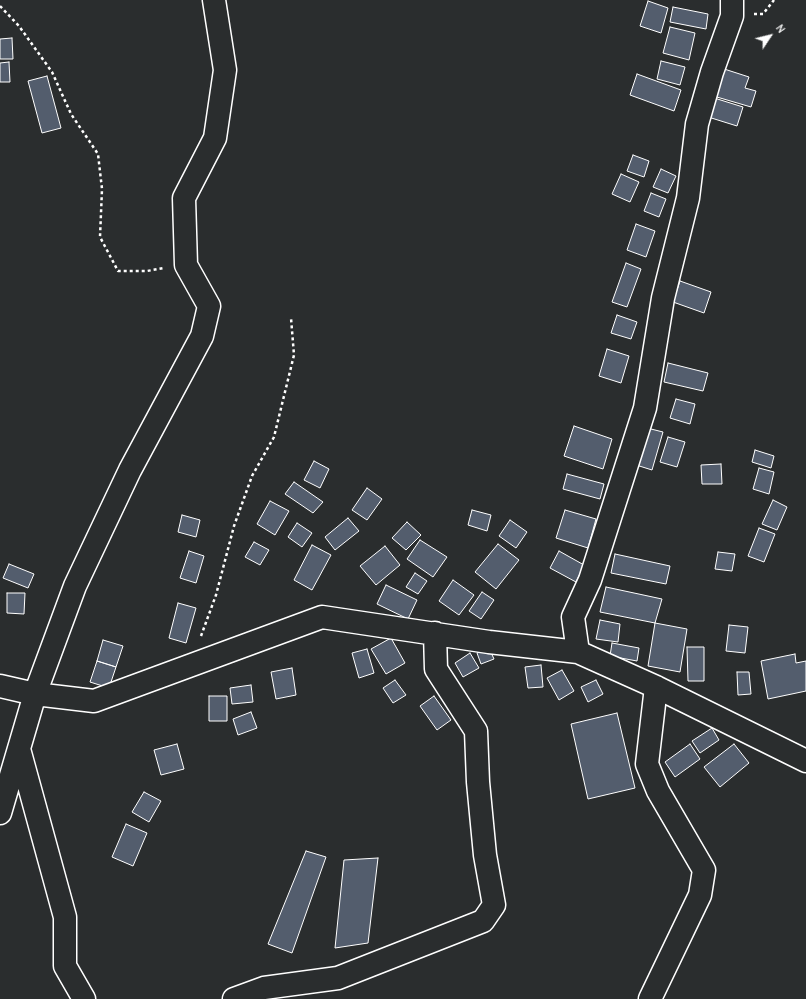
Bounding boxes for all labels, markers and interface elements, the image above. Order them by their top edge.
north arrow [750,16,790,56]
text: N [773,22,788,36]

